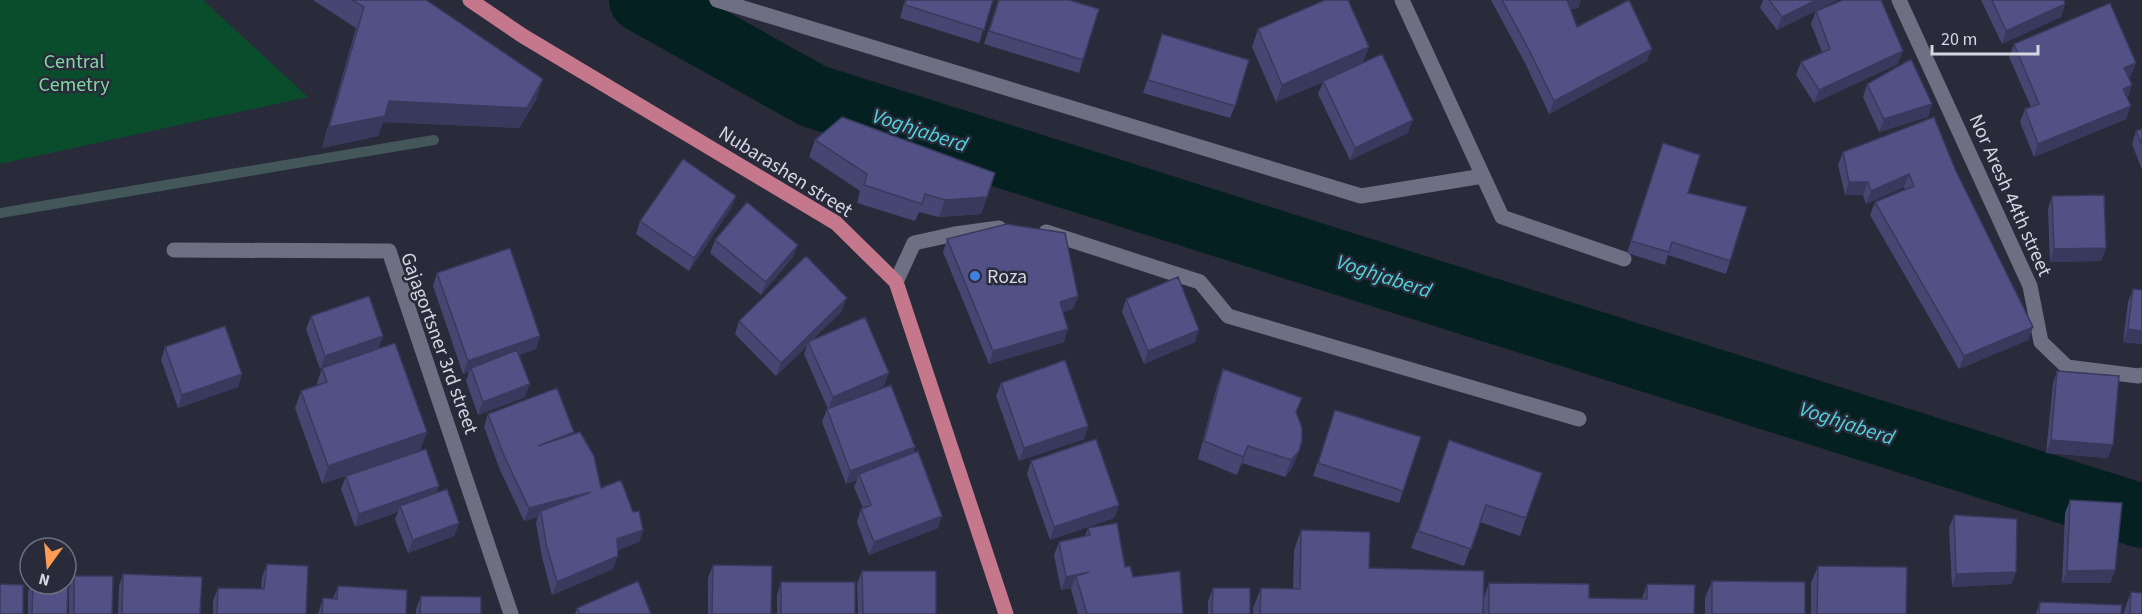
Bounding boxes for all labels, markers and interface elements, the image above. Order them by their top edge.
scale bar [1932,18,2038,56]
text: 20 m [1941,27,1977,52]
park label: Central Cemetry [38,48,110,99]
water label: Voghjaberd [869,101,972,160]
street label: Nor Aresh 44th street [1962,110,2059,281]
street label: Nubarashen street [713,119,858,224]
water label: Voghjaberd [1333,247,1436,306]
street label: Gajagortsner 3rd street [393,249,485,438]
place label: Roza [987,263,1027,291]
marker: Roza [968,269,982,283]
water label: Voghjaberd [1796,394,1899,453]
north arrow [18,536,78,596]
text: N [36,568,52,592]

